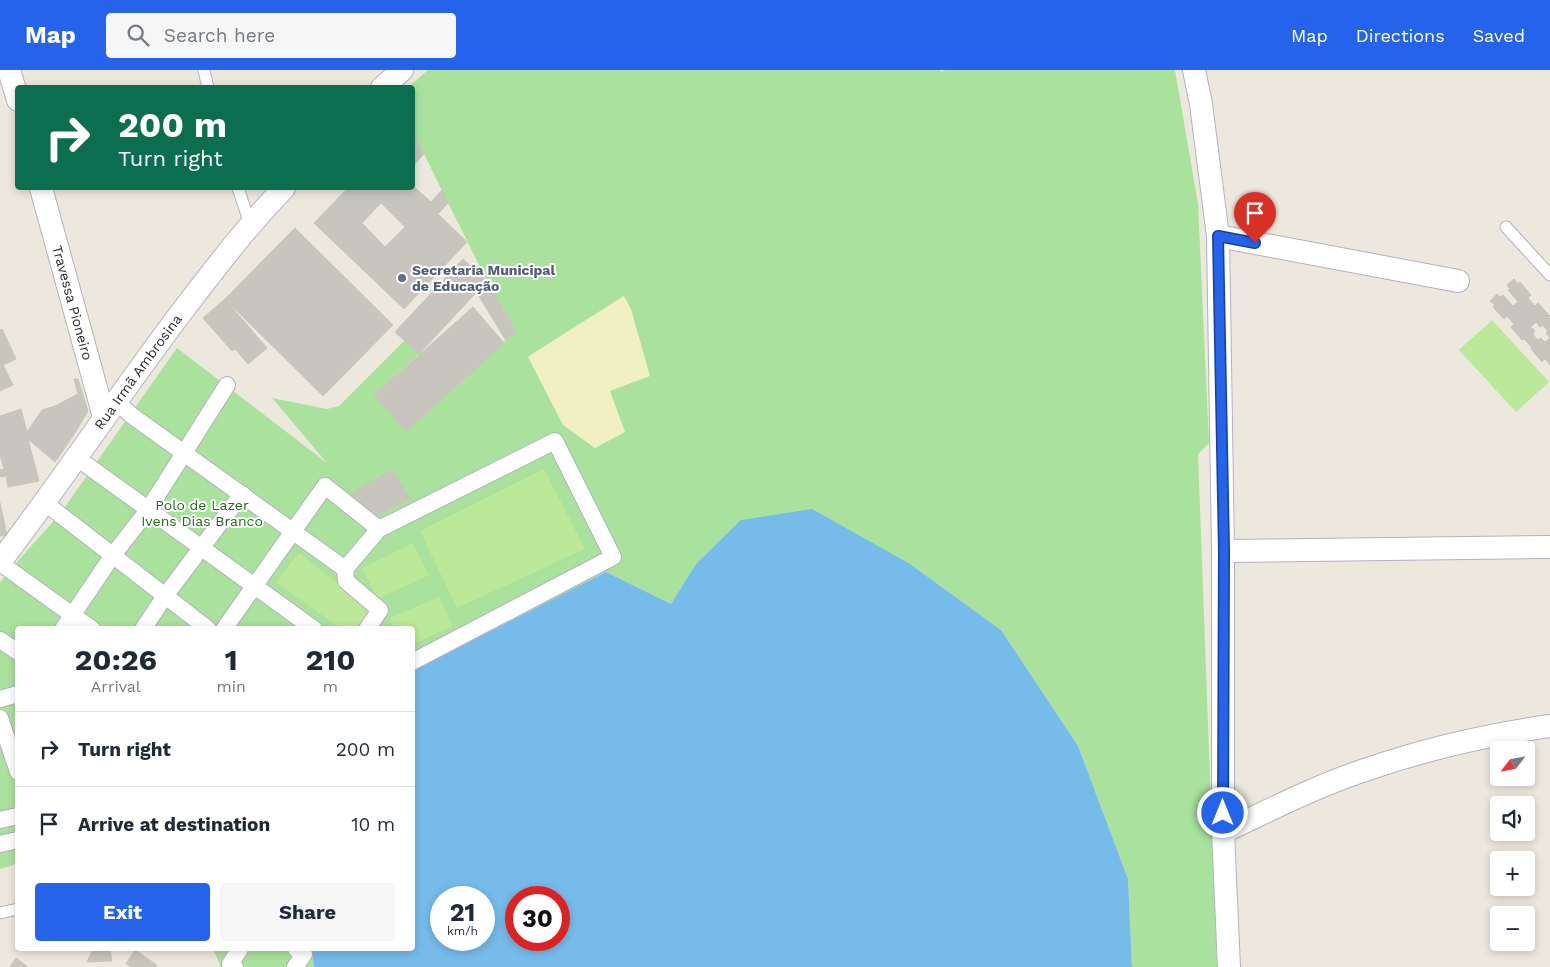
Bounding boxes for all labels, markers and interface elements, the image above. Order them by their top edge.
search box [106,13,456,58]
text: Map [25,21,76,49]
icon: search [124,21,152,49]
text: Search here [164,24,275,47]
text: Map [1291,25,1328,46]
text: Directions [1356,25,1445,46]
text: Saved [1473,25,1525,46]
text: 200 m [118,104,227,146]
icon: right [35,105,100,170]
text: Turn right [118,146,223,171]
pin [1234,192,1276,243]
icon: arrive [1241,199,1269,227]
street label: Travessa Pioneiro [49,244,96,362]
place label: Secretaria Municipal de Educação [412,262,555,294]
marker: Secretaria Municipal de Educação [396,272,408,284]
street label: Rua Irmã Ambrosina [91,311,185,432]
park label: Polo de Lazer Ivens Dias Branco [141,497,263,529]
text: 20:26 [74,642,157,677]
text: 1 [225,642,238,677]
text: 210 [305,642,356,677]
text: Arrival [91,677,141,696]
text: min [217,677,246,696]
text: m [323,677,338,696]
icon: right [35,735,63,763]
text: Turn right [78,738,171,761]
text: 200 m [336,738,395,761]
north arrow [1490,741,1535,786]
map controls [1490,741,1535,951]
position arrow [1196,786,1248,838]
button: sound [1490,796,1535,841]
icon: arrive [35,810,63,838]
text: Arrive at destination [78,813,270,836]
text: 10 m [351,813,395,836]
button: + [1490,851,1535,896]
button: Exit [35,883,210,941]
button: Share [220,883,395,941]
speed limit sign: 30 [505,886,570,951]
text: 21 [450,898,475,927]
button: − [1490,906,1535,951]
text: km/h [447,924,478,938]

